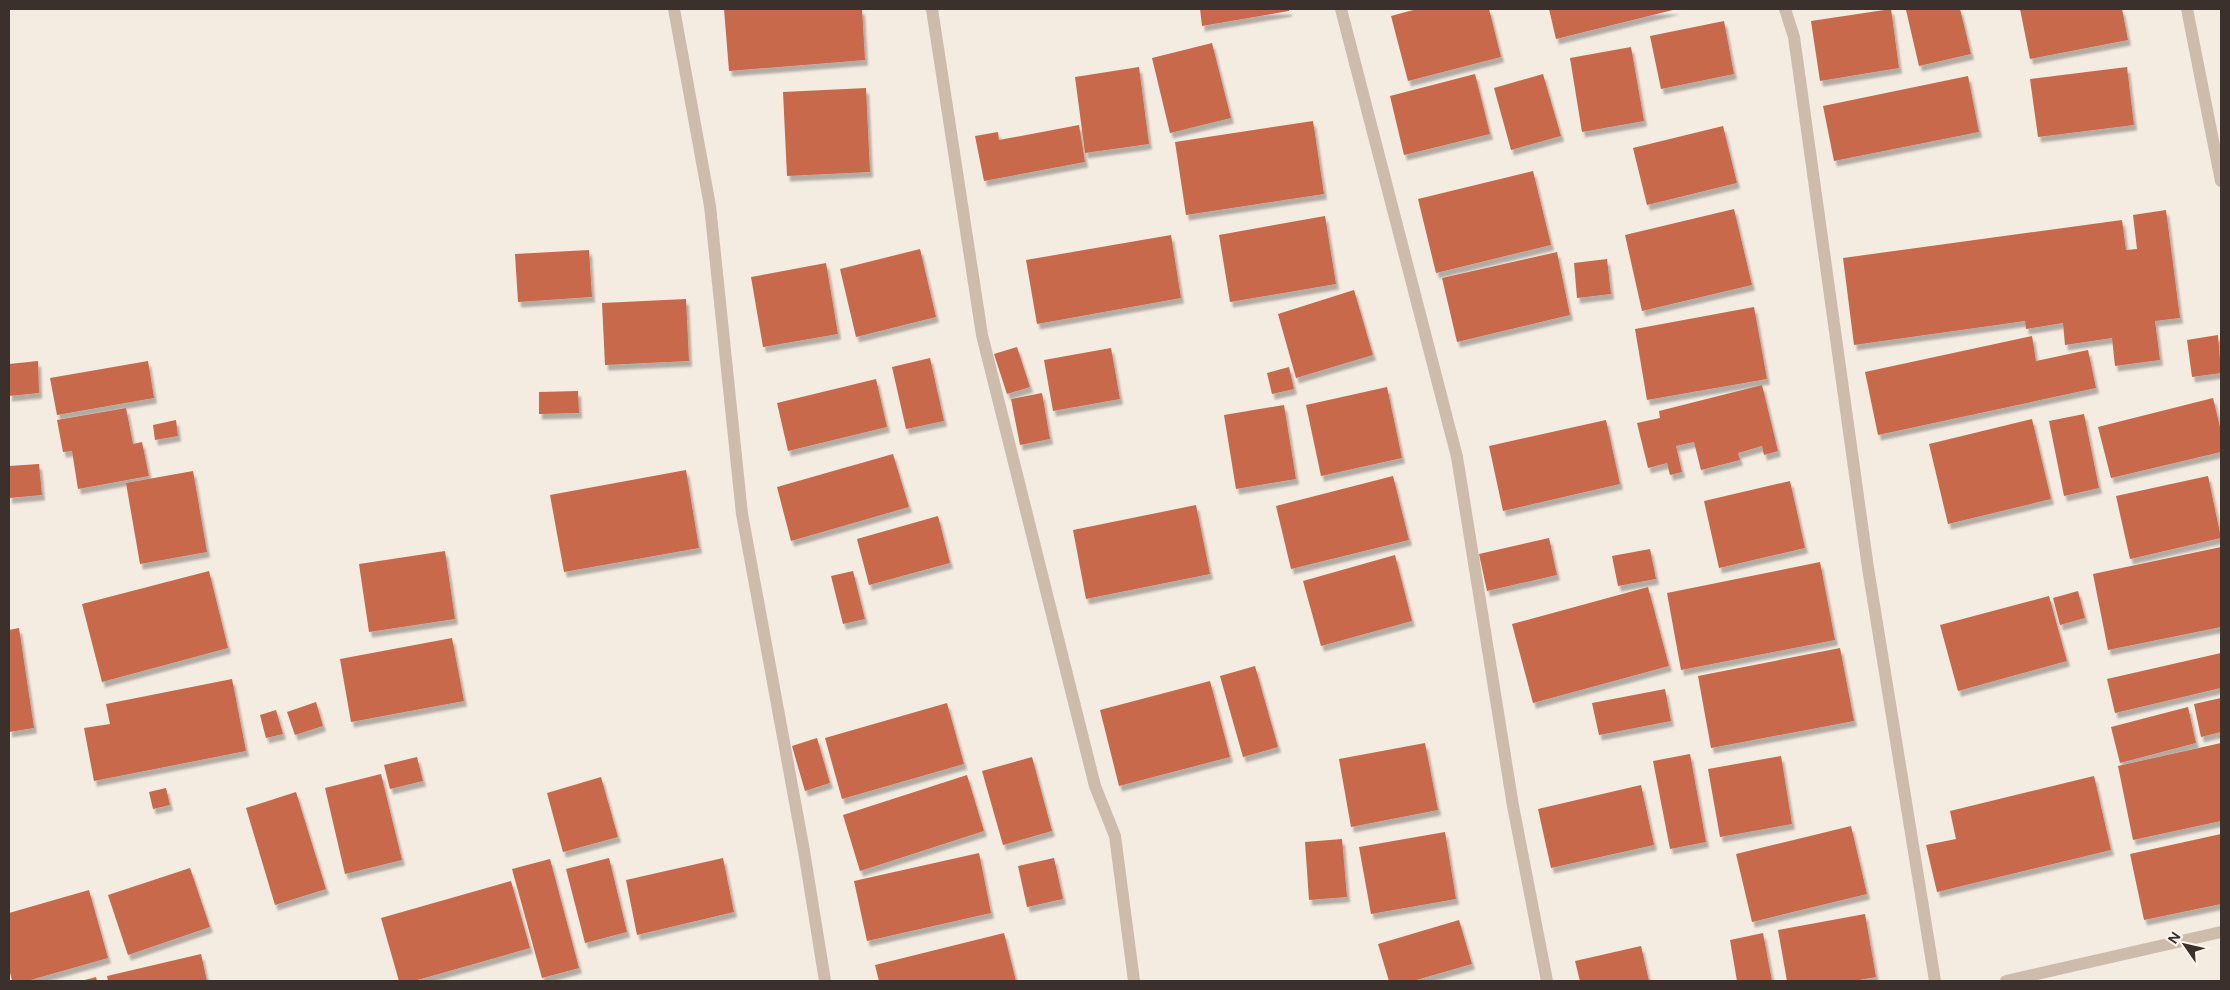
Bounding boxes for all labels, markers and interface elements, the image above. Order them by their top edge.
north arrow [2160,920,2210,970]
text: N [2165,929,2185,947]

